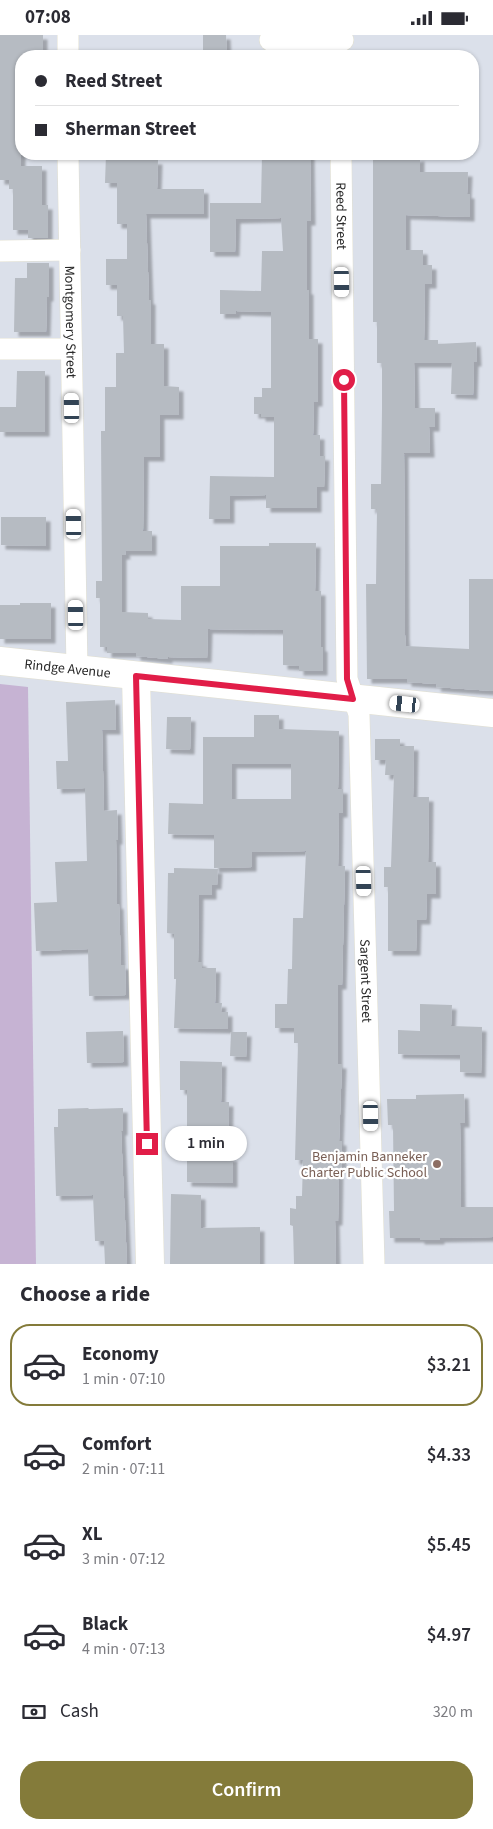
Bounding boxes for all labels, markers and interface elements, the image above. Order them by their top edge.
text: 07:08 [25,4,71,31]
text: Reed Street [65,68,162,95]
text: Sherman Street [65,116,196,143]
street label: Reed Street [330,182,351,250]
street label: Montgomery Street [59,265,81,379]
car [334,267,349,297]
route start [333,369,355,391]
car [64,393,79,423]
car [66,509,81,539]
car [68,600,83,630]
street label: Rindge Avenue [23,655,112,684]
car [389,695,420,713]
car [355,866,372,896]
street label: Sargent Street [354,939,376,1023]
car [363,1101,378,1131]
callout: 1 min [164,1127,247,1161]
text: 1 min [187,1132,225,1154]
route end [136,1133,158,1155]
place label: Benjamin Banneker Charter Public School [301,1147,427,1183]
marker: Benjamin Banneker Charter Public School [431,1158,443,1170]
text: Choose a ride [20,1278,150,1310]
text: Economy [82,1341,159,1368]
icon: car [22,1343,67,1388]
text: $3.21 [427,1352,471,1379]
text: 1 min · 07:10 [82,1368,165,1390]
text: Comfort [82,1431,152,1458]
icon: car [22,1433,67,1478]
text: $4.33 [427,1442,471,1469]
text: 2 min · 07:11 [82,1458,165,1480]
text: XL [82,1521,103,1548]
icon: car [22,1523,67,1568]
text: $5.45 [427,1532,471,1559]
text: 3 min · 07:12 [82,1548,165,1570]
text: Black [82,1611,128,1638]
icon: car [22,1613,67,1658]
text: $4.97 [427,1622,471,1649]
text: 4 min · 07:13 [82,1638,165,1660]
icon: cash [20,1698,48,1726]
text: Cash [60,1698,99,1725]
text: 320 m [433,1701,473,1723]
button: Confirm [20,1761,473,1819]

